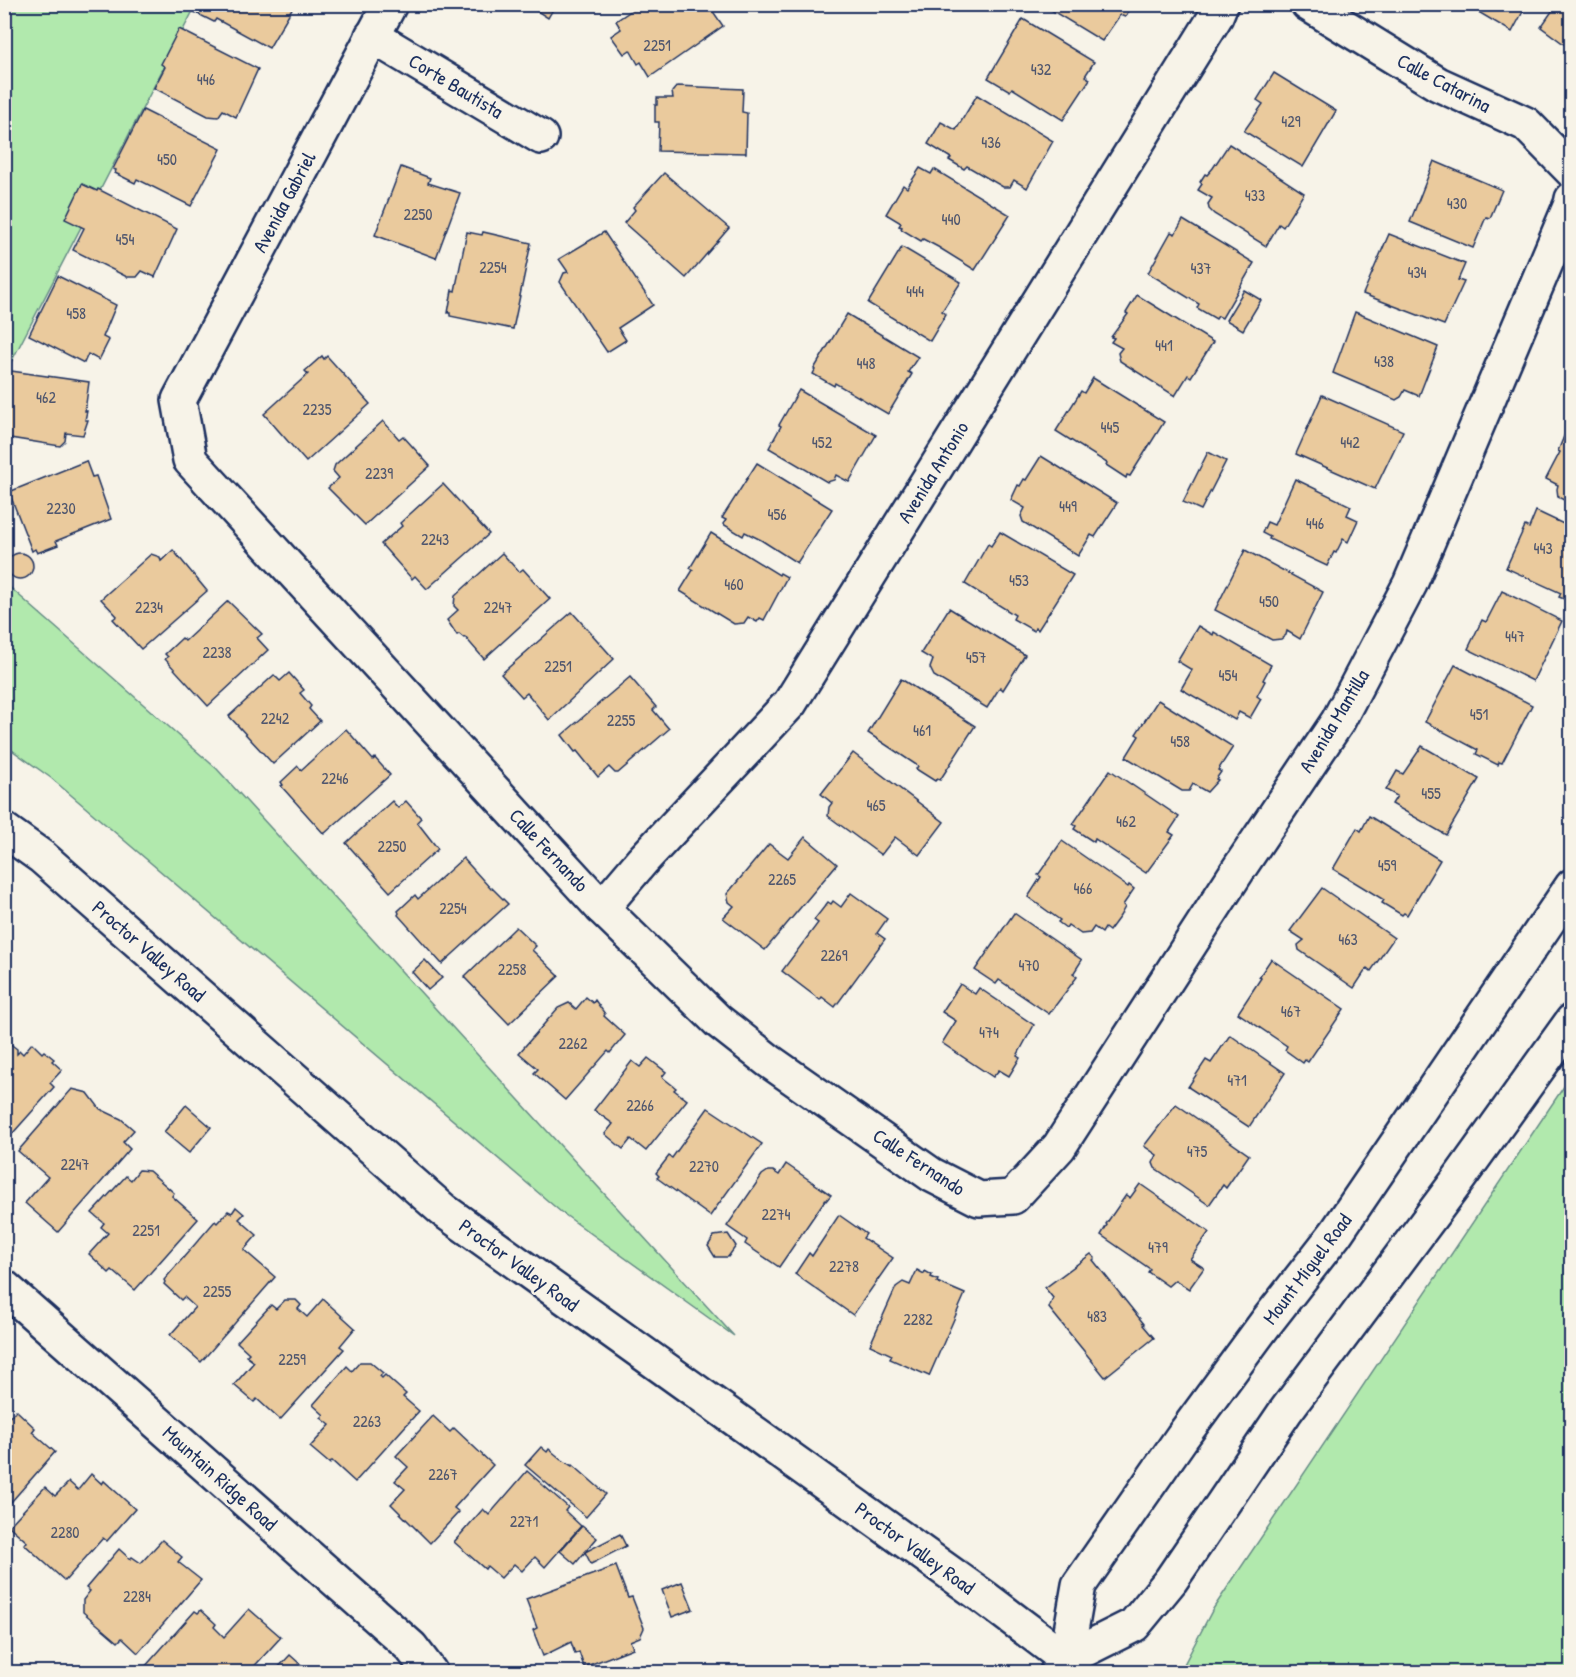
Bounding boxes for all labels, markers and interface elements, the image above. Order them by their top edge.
house number: 2251 [643,34,671,56]
street label: Corte Bautista [404,47,509,125]
street label: Calle Catarina [1393,47,1496,119]
house number: 432 [1031,58,1052,80]
house number: 446 [197,68,215,90]
house number: 429 [1281,110,1301,132]
house number: 436 [981,131,1001,153]
street label: Avenida Gabriel [246,146,322,257]
house number: 450 [157,148,177,170]
house number: 433 [1245,184,1265,206]
house number: 430 [1447,192,1467,214]
house number: 2250 [404,203,432,225]
house number: 440 [941,208,961,230]
house number: 454 [116,228,134,250]
house number: 2254 [479,256,507,278]
house number: 437 [1190,257,1212,279]
house number: 434 [1407,261,1427,283]
house number: 444 [906,280,924,302]
house number: 458 [66,302,86,324]
house number: 441 [1155,334,1173,356]
house number: 438 [1374,350,1394,372]
house number: 448 [857,352,876,374]
house number: 462 [36,386,56,408]
house number: 2235 [303,398,332,420]
street label: Avenida Antonio [891,416,974,528]
house number: 445 [1101,416,1120,438]
house number: 452 [812,431,833,453]
house number: 442 [1340,431,1360,453]
house number: 2239 [365,462,393,484]
house number: 449 [1059,495,1077,517]
house number: 2230 [46,497,76,519]
house number: 456 [767,503,787,525]
house number: 446 [1306,512,1324,534]
house number: 2243 [421,528,449,550]
house number: 443 [1533,537,1553,559]
house number: 453 [1009,569,1029,591]
house number: 460 [724,573,744,595]
house number: 450 [1259,590,1279,612]
house number: 2234 [135,596,163,618]
house number: 2247 [484,596,513,618]
house number: 447 [1505,625,1525,647]
house number: 2238 [202,641,232,663]
house number: 457 [966,646,986,668]
house number: 2251 [544,655,572,677]
house number: 454 [1219,664,1237,686]
street label: Avenida Mantilla [1292,664,1375,777]
house number: 451 [1470,703,1488,725]
house number: 2242 [261,707,290,729]
house number: 2255 [607,709,635,731]
house number: 461 [913,719,931,741]
house number: 458 [1170,730,1190,752]
house number: 2246 [321,767,349,789]
house number: 455 [1421,782,1441,804]
house number: 465 [866,794,886,816]
street label: Calle Fernando [504,802,595,897]
house number: 462 [1116,810,1136,832]
house number: 2250 [378,835,406,857]
house number: 459 [1378,854,1396,876]
house number: 2265 [768,868,796,890]
house number: 466 [1074,877,1092,899]
street label: Proctor Valley Road [87,894,212,1007]
house number: 2254 [439,897,467,919]
house number: 463 [1338,928,1358,950]
house number: 2269 [820,944,848,966]
house number: 470 [1018,954,1040,976]
house number: 2258 [498,958,526,980]
house number: 467 [1281,1000,1301,1022]
house number: 474 [979,1021,999,1043]
house number: 2262 [559,1032,588,1054]
house number: 471 [1227,1069,1247,1091]
house number: 2266 [626,1094,654,1116]
street label: Calle Fernando [868,1122,971,1201]
house number: 475 [1187,1140,1208,1162]
house number: 2247 [61,1153,90,1175]
house number: 2270 [689,1155,719,1177]
house number: 2274 [762,1203,790,1225]
street label: Mount Miguel Road [1256,1208,1357,1330]
street label: Proctor Valley Road [454,1212,585,1317]
house number: 2251 [132,1219,160,1241]
house number: 479 [1148,1236,1168,1258]
house number: 2278 [829,1255,859,1277]
house number: 2255 [203,1280,231,1302]
house number: 483 [1087,1305,1107,1327]
house number: 2282 [903,1308,933,1330]
house number: 2259 [278,1348,306,1370]
house number: 2263 [353,1410,381,1432]
street label: Mountain Ridge Road [157,1419,284,1536]
house number: 2267 [428,1463,458,1485]
street label: Proctor Valley Road [850,1495,981,1600]
house number: 2271 [510,1510,539,1532]
house number: 2280 [50,1521,80,1543]
house number: 2284 [123,1585,151,1607]

